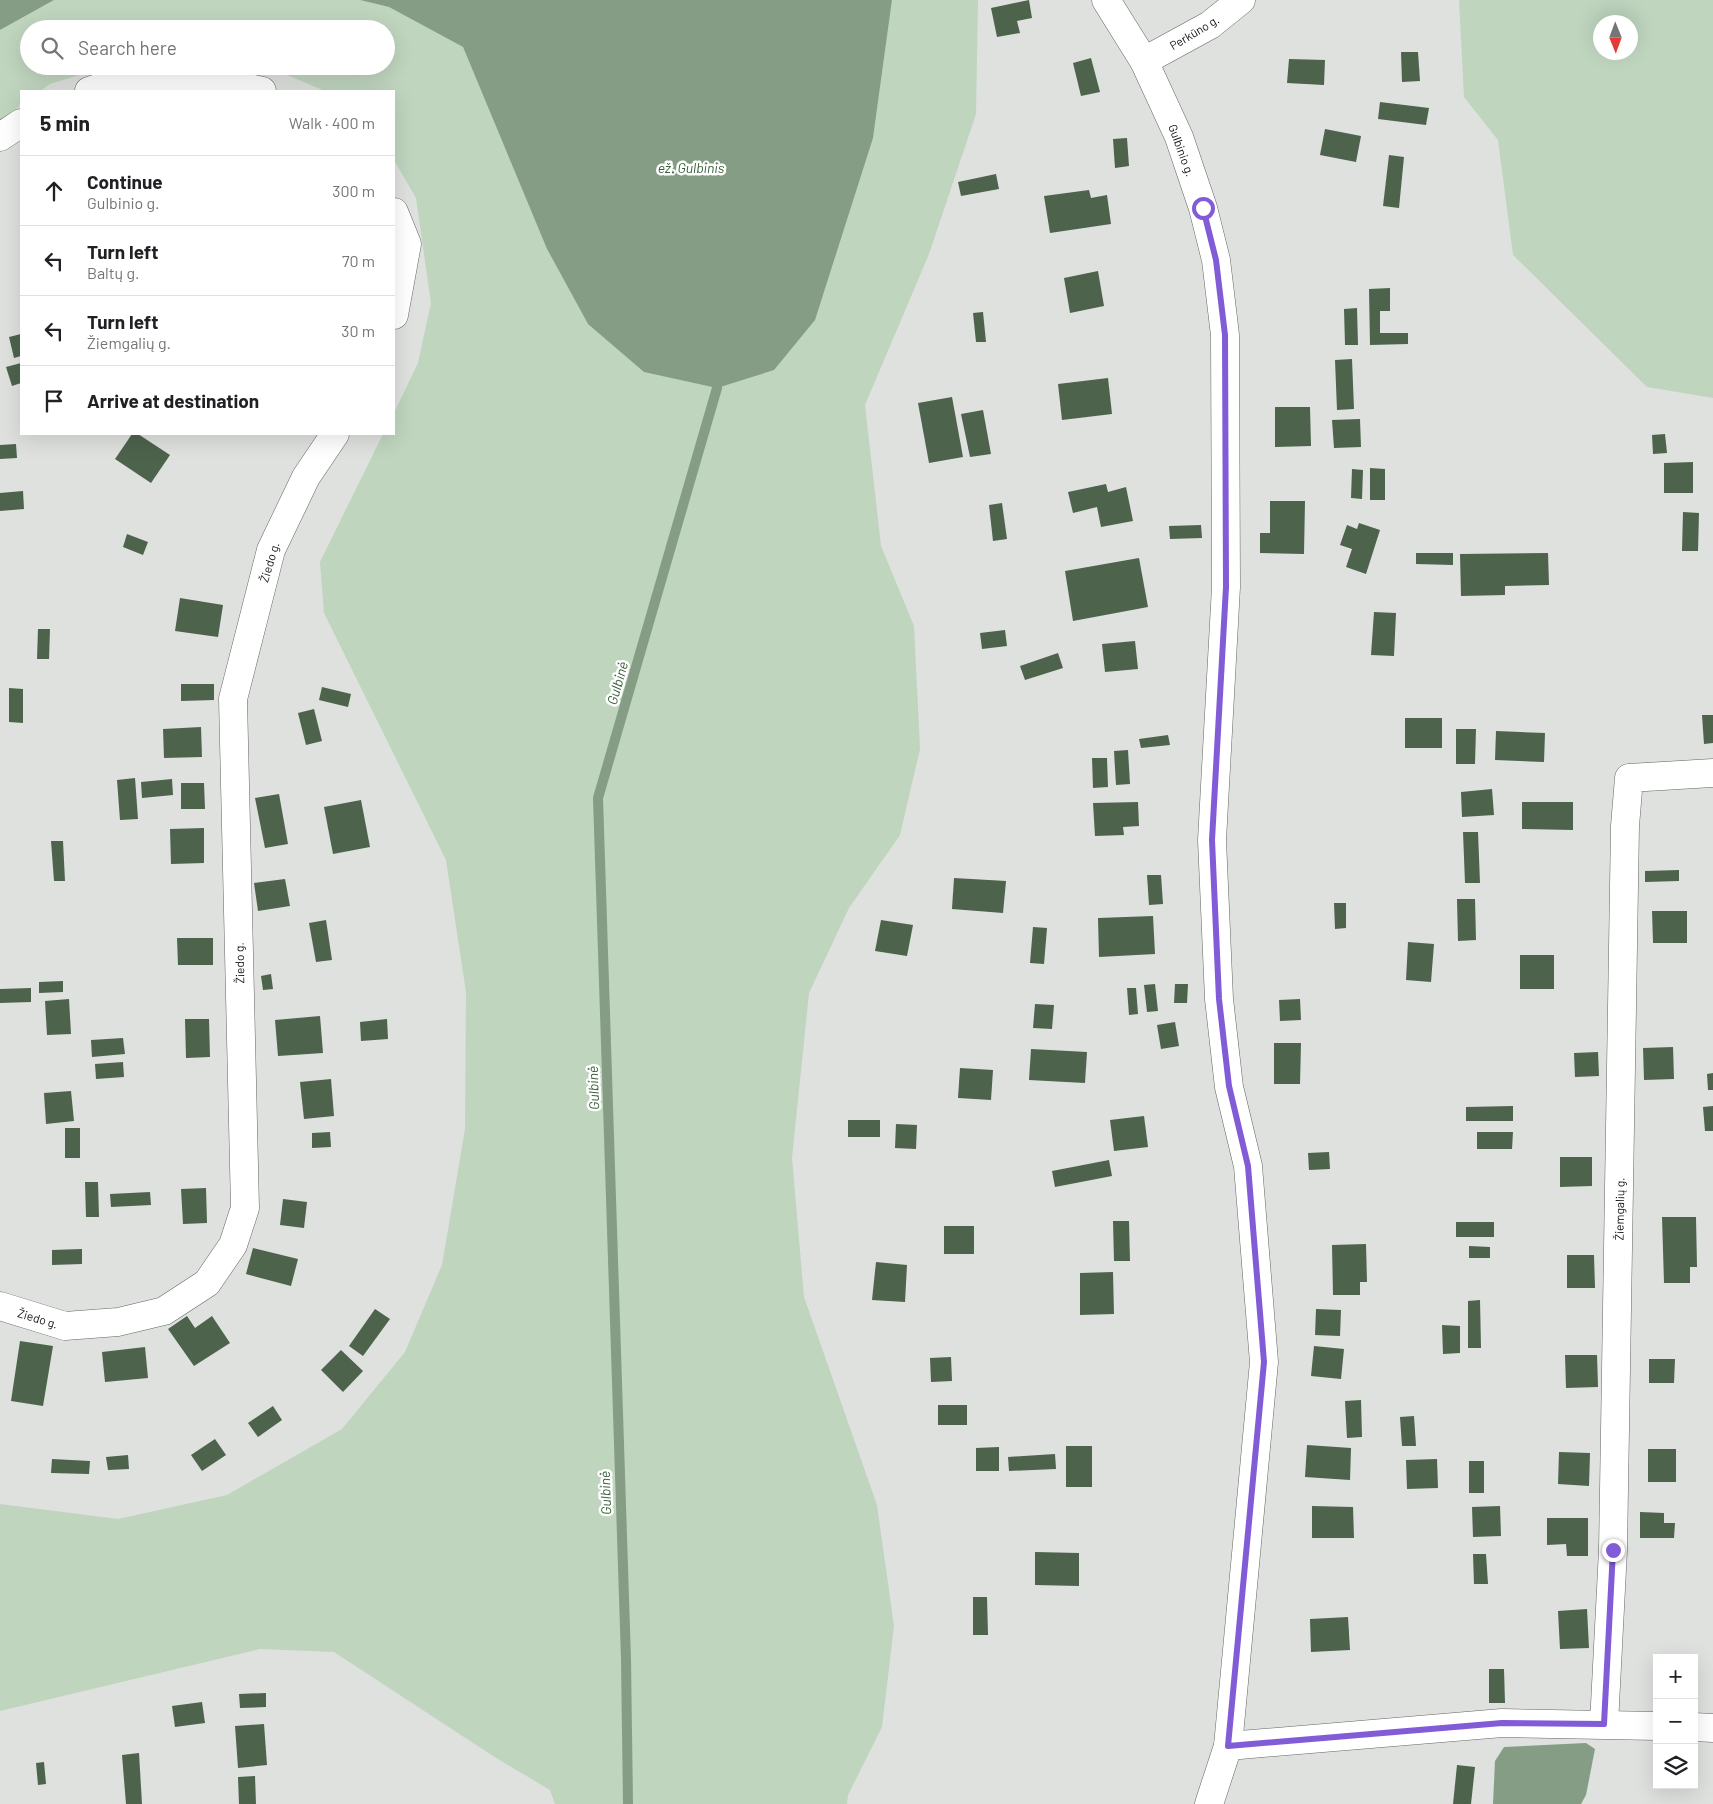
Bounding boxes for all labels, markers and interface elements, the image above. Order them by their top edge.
street label: Perkūno g. [1167,12,1221,52]
north arrow [1593,15,1638,60]
search box [20,20,395,75]
icon: search [38,34,66,62]
text: Search here [78,36,177,59]
text: 5 min [40,110,90,135]
text: Walk · 400 m [289,113,375,132]
street label: Gulbinio g. [1166,122,1198,178]
water label: ež. Gulbinis [658,159,725,176]
text: Continue [87,170,163,193]
icon: ahead [40,177,68,205]
text: 300 m [332,181,375,200]
text: Gulbinio g. [87,193,160,212]
route start [1192,197,1215,220]
text: Turn left [87,240,158,263]
icon: left [40,247,68,275]
text: 70 m [342,251,375,270]
text: Baltų g. [87,263,139,282]
text: Turn left [87,310,158,333]
icon: left [40,317,68,345]
text: 30 m [341,321,375,340]
text: Žiemgalių g. [87,333,171,352]
icon: arrive [40,387,68,415]
text: Arrive at destination [87,389,259,412]
street label: Žiedo g. [256,540,282,584]
water label: Gulbinė [603,659,631,707]
street label: Žiedo g. [232,942,246,984]
water label: Gulbinė [584,1066,602,1110]
street label: Žiemgalių g. [1611,1177,1627,1241]
street label: Žiedo g. [16,1305,60,1331]
water label: Gulbinė [596,1471,614,1515]
route end [1602,1539,1625,1562]
map controls [1653,1654,1698,1789]
button: + [1653,1654,1698,1699]
button: − [1653,1699,1698,1744]
button: layers [1653,1744,1698,1789]

